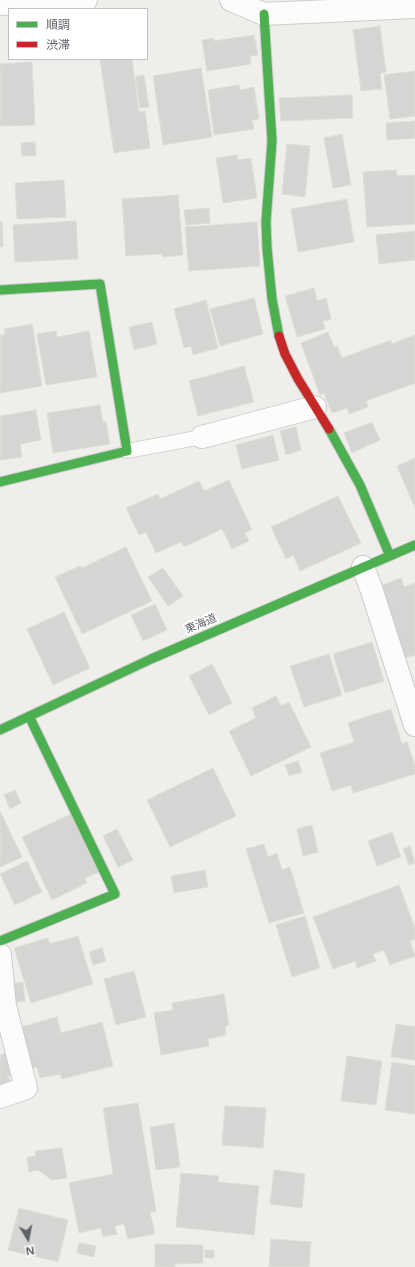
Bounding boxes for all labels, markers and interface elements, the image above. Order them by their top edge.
legend [8,8,148,60]
text: 順調 [46,16,70,33]
text: 渋滞 [46,36,70,53]
street label: 東海道 [183,611,219,637]
north arrow [8,1219,48,1259]
text: N [24,1243,36,1259]

